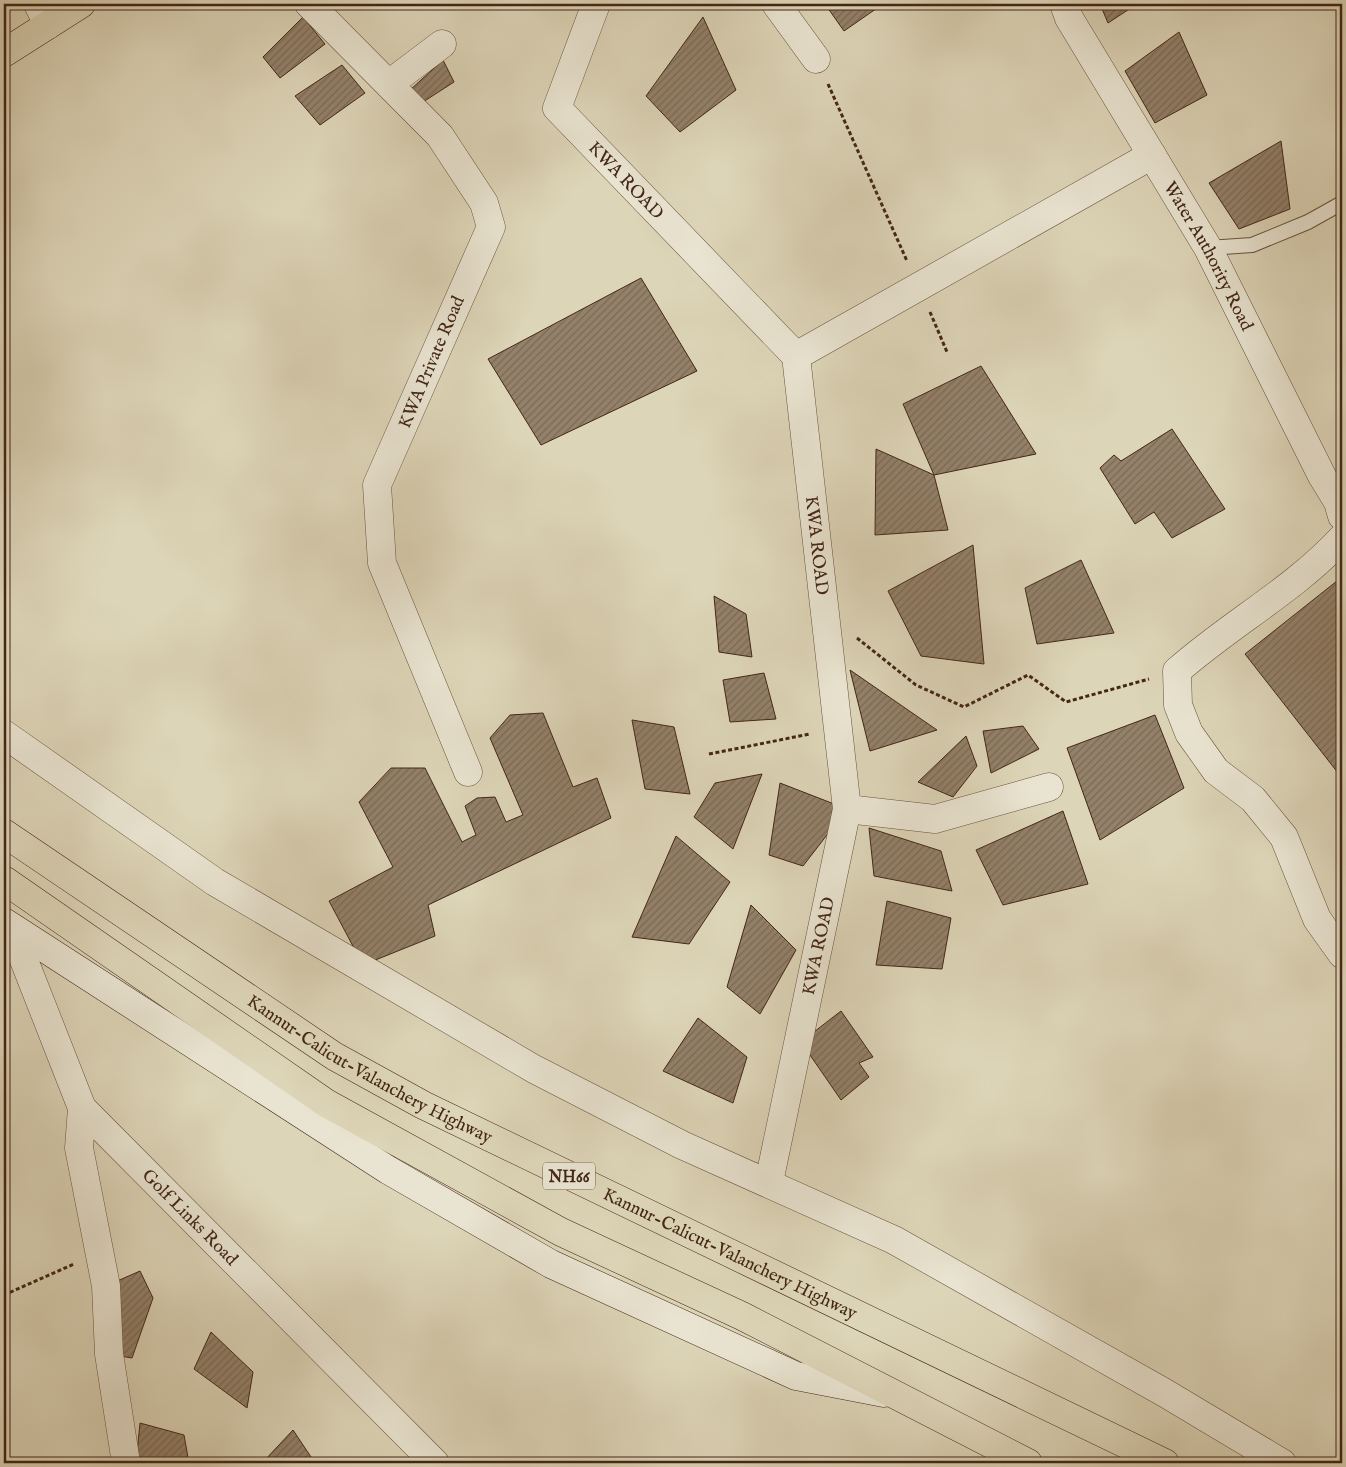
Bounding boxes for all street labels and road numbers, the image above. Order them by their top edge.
street label: KWA ROAD [582,137,668,225]
street label: Water Authority Road [1158,178,1258,335]
street label: KWA Private Road [394,292,471,432]
street label: KWA ROAD [799,495,833,596]
street label: KWA ROAD [798,895,841,997]
street label: Kannur-Calicut-Valanchery Highway [242,991,496,1150]
road number: NH66 [543,1162,595,1190]
street label: Golf Links Road [136,1165,242,1271]
street label: Kannur-Calicut-Valanchery Highway [599,1183,861,1326]

